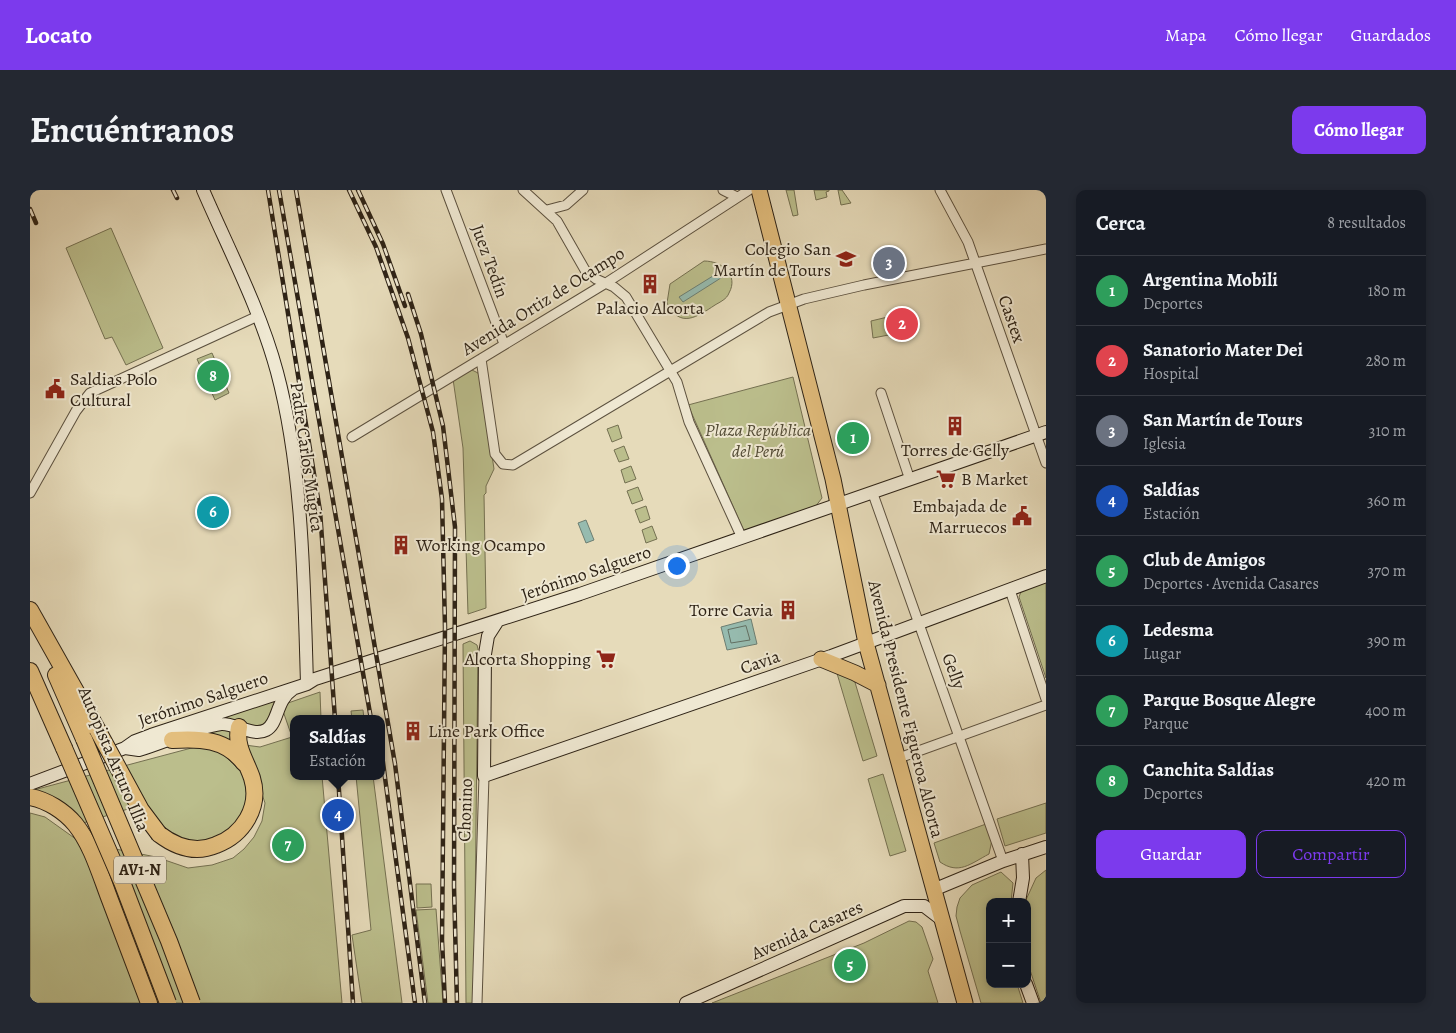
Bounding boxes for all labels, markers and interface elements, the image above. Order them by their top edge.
text: Locato [25,19,92,51]
text: Mapa [1165,23,1206,47]
text: Cómo llegar [1234,23,1323,47]
text: Guardados [1351,23,1431,47]
text: Encuéntranos [30,106,234,154]
button: Cómo llegar [1292,106,1426,154]
text: Cerca [1096,209,1146,237]
text: 8 resultados [1327,212,1406,234]
street label: Juez Tedín [466,221,514,301]
place label: Colegio San Martín de Tours [713,237,831,282]
street label: Avenida Ortiz de Ocampo [456,241,629,361]
pin: 3 [873,244,905,282]
school or university icon: Colegio San Martín de Tours [835,248,857,270]
text: Argentina Mobili [1143,267,1278,293]
building icon: Palacio Alcorta [639,273,661,295]
text: 1 [1109,280,1115,302]
text: 180 m [1368,280,1406,302]
street label: Castex [993,292,1031,347]
text: Deportes [1143,293,1203,315]
place label: Palacio Alcorta [596,296,705,320]
pin: 2 [886,305,918,343]
text: Sanatorio Mater Dei [1143,337,1303,363]
text: 2 [1108,350,1116,372]
text: 280 m [1366,350,1406,372]
pin: 8 [197,357,229,395]
text: Hospital [1143,363,1199,385]
place label: Saldias Polo Cultural [70,367,157,412]
public building icon: Saldias Polo Cultural [44,378,66,400]
street label: Padre Carlos Mugica [285,380,329,534]
text: San Martín de Tours [1143,407,1303,433]
building icon: Torres de Gelly [944,415,966,437]
park label: Plaza República del Perú [705,418,811,463]
pin: 1 [837,419,869,457]
text: 3 [1109,420,1115,442]
text: 310 m [1369,420,1406,442]
text: Iglesia [1143,433,1186,455]
place label: Torres de Gelly [901,438,1010,462]
place label: B Market [961,467,1028,491]
supermarket icon: B Market [935,468,957,490]
text: Saldías [1143,477,1200,503]
text: 4 [1108,490,1116,512]
text: 360 m [1367,490,1406,512]
pin: 6 [197,493,229,531]
place label: Embajada de Marruecos [912,494,1007,539]
text: Estación [1143,503,1200,525]
public building icon: Embajada de Marruecos [1011,505,1033,527]
place label: Working Ocampo [415,533,546,557]
building icon: Working Ocampo [390,534,412,556]
street label: Jerónimo Salguero [518,540,654,606]
text: Club de Amigos [1143,547,1266,573]
your location [664,553,690,579]
text: 5 [1109,560,1115,582]
text: 370 m [1368,560,1406,582]
text: Deportes · Avenida Casares [1143,573,1319,595]
street label: Avenida Presidente Figueroa Alcorta [862,577,950,841]
place label: Torre Cavia [689,598,774,622]
building icon: Torre Cavia [777,599,799,621]
text: Ledesma [1143,617,1214,643]
text: 6 [1108,630,1116,652]
text: 390 m [1367,630,1406,652]
text: Lugar [1143,643,1181,665]
street label: Cavia [737,644,784,680]
place label: Alcorta Shopping [463,647,591,671]
supermarket icon: Alcorta Shopping [595,648,617,670]
street label: Gelly [936,650,972,693]
street label: Jerónimo Salguero [135,666,271,732]
street label: Autopista Arturo Illia [72,682,156,836]
text: Parque Bosque Alegre [1143,687,1316,713]
text: 7 [1109,700,1115,722]
text: 400 m [1365,700,1406,722]
text: Parque [1143,713,1189,735]
popup [290,715,385,780]
place label: Line Park Office [428,719,545,743]
building icon: Line Park Office [402,720,424,742]
text: Saldías [309,724,366,750]
text: Estación [309,750,366,772]
text: Canchita Saldias [1143,757,1274,783]
text: 8 [1108,770,1116,792]
text: 420 m [1366,770,1406,792]
street label: Chonino [452,778,478,842]
text: Deportes [1143,783,1203,805]
pin: 4 [322,796,354,834]
pin: 7 [272,826,304,864]
button: Guardar [1096,830,1246,878]
button: Compartir [1256,830,1406,878]
road number: AV1-N [114,856,166,884]
street label: Avenida Casares [746,895,867,966]
map controls [986,898,1031,988]
button: + [986,898,1031,943]
button: − [986,943,1031,988]
pin: 5 [834,946,866,984]

